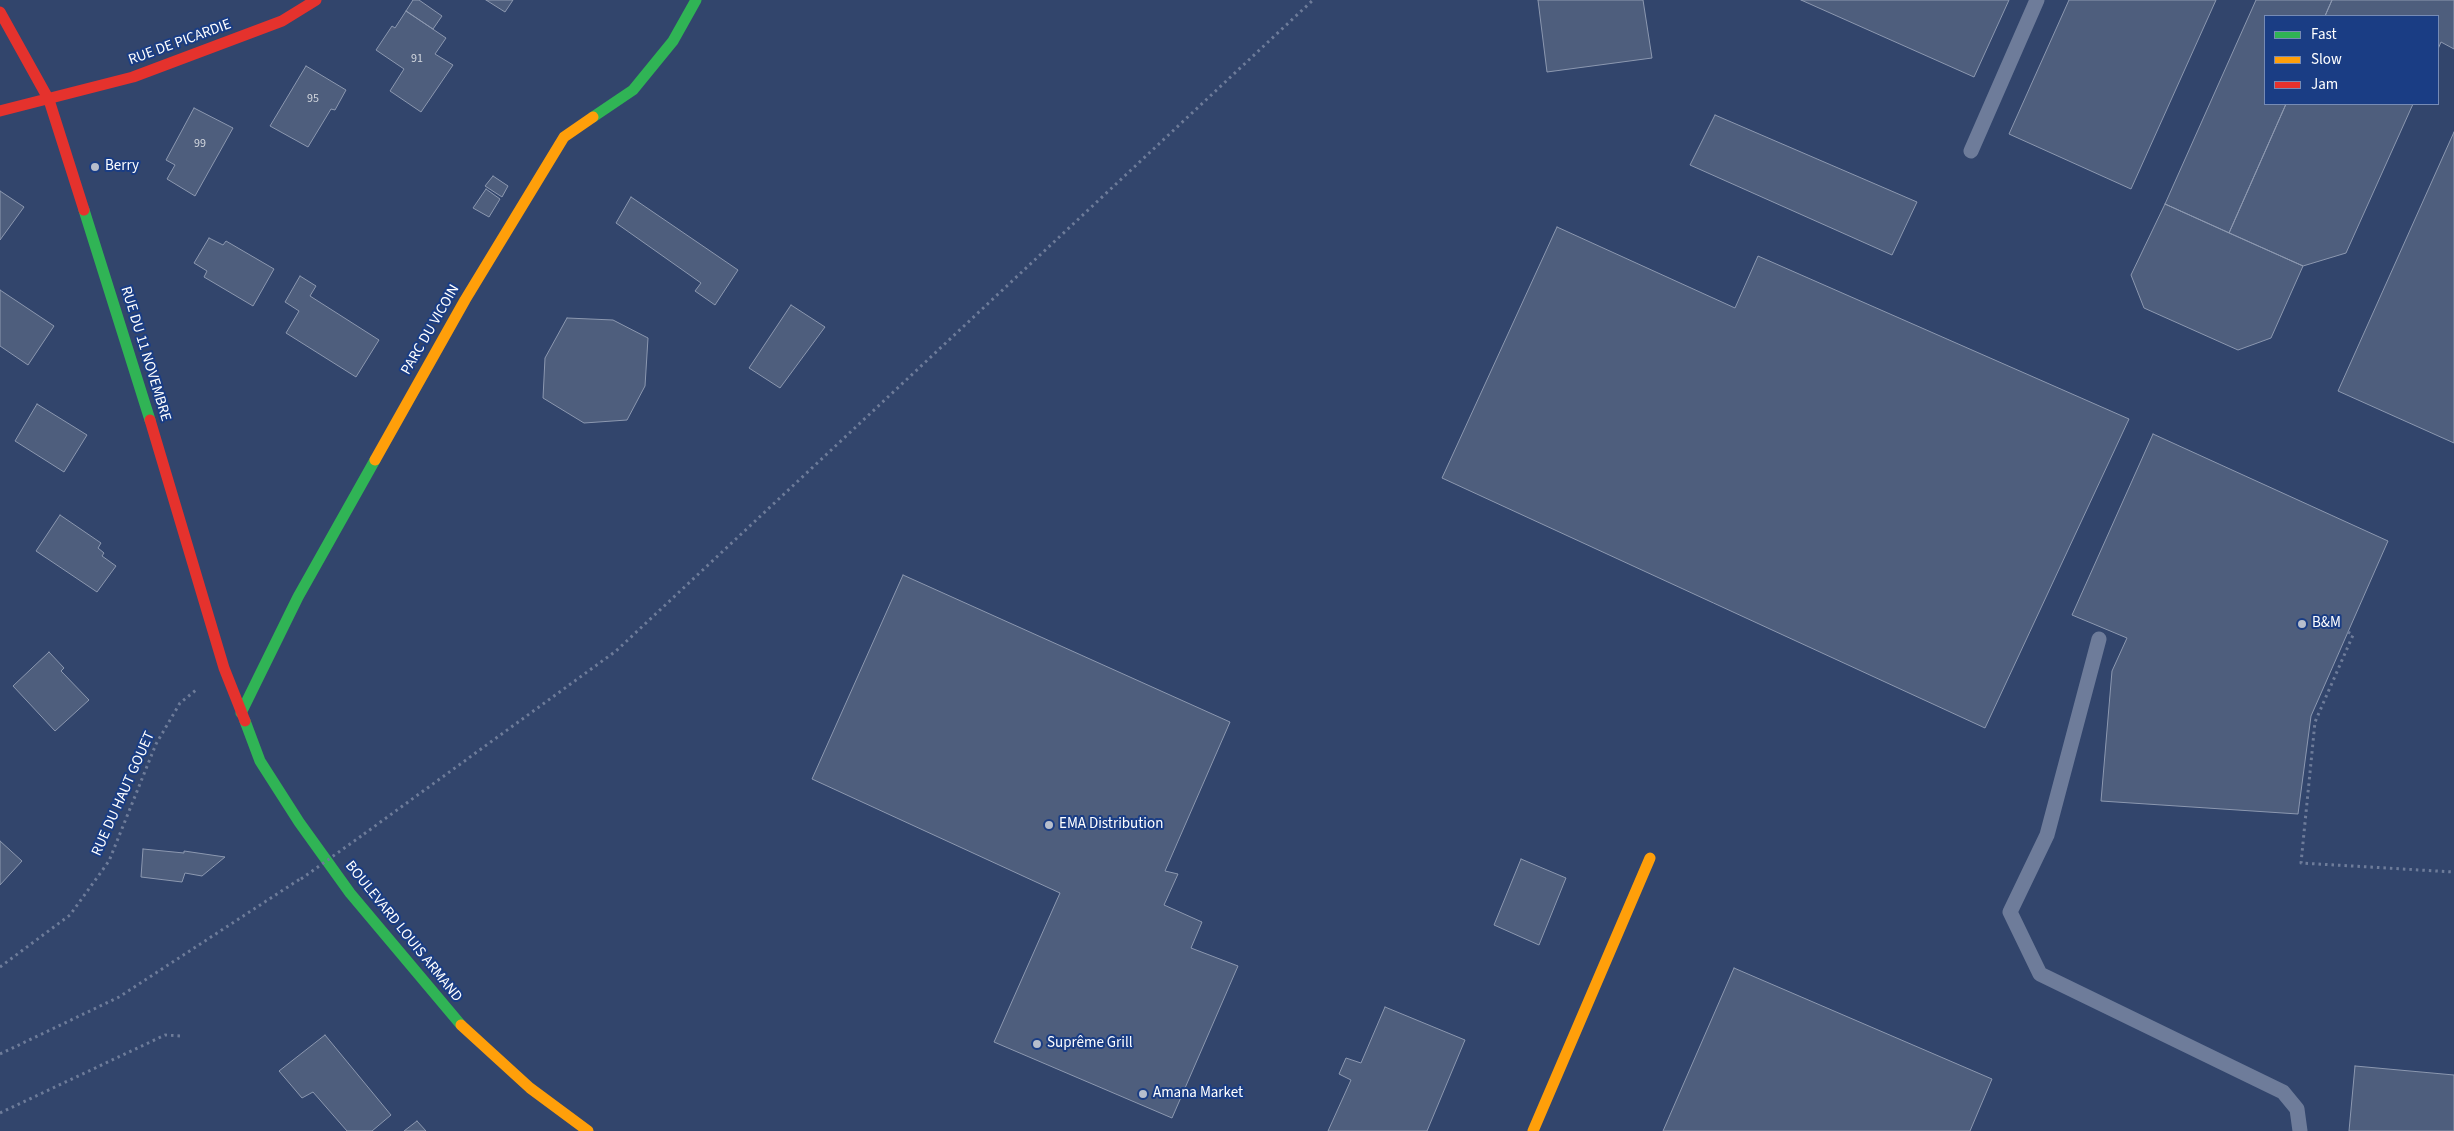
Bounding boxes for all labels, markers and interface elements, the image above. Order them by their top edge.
legend [2264,15,2439,105]
street label: RUE DE PICARDIE [126,16,234,70]
text: Fast [2311,24,2337,45]
text: Slow [2311,49,2342,70]
house number: 91 [411,52,423,66]
text: Jam [2311,74,2338,95]
house number: 95 [307,92,319,106]
house number: 99 [194,137,206,151]
place label: Berry [105,158,139,176]
marker: Berry [89,161,101,173]
street label: PARC DU VICOIN [398,282,464,378]
street label: RUE DU 11 NOVEMBRE [116,284,174,424]
place label: B&M [2312,615,2341,633]
marker: B&M [2296,618,2308,630]
street label: RUE DU HAUT GOUET [88,729,160,859]
place label: EMA Distribution [1059,816,1163,834]
marker: EMA Distribution [1043,819,1055,831]
street label: BOULEVARD LOUIS ARMAND [341,858,465,1006]
place label: Suprême Grill [1047,1035,1133,1053]
marker: Suprême Grill [1031,1038,1043,1050]
place label: Amana Market [1153,1085,1243,1103]
marker: Amana Market [1137,1088,1149,1100]

